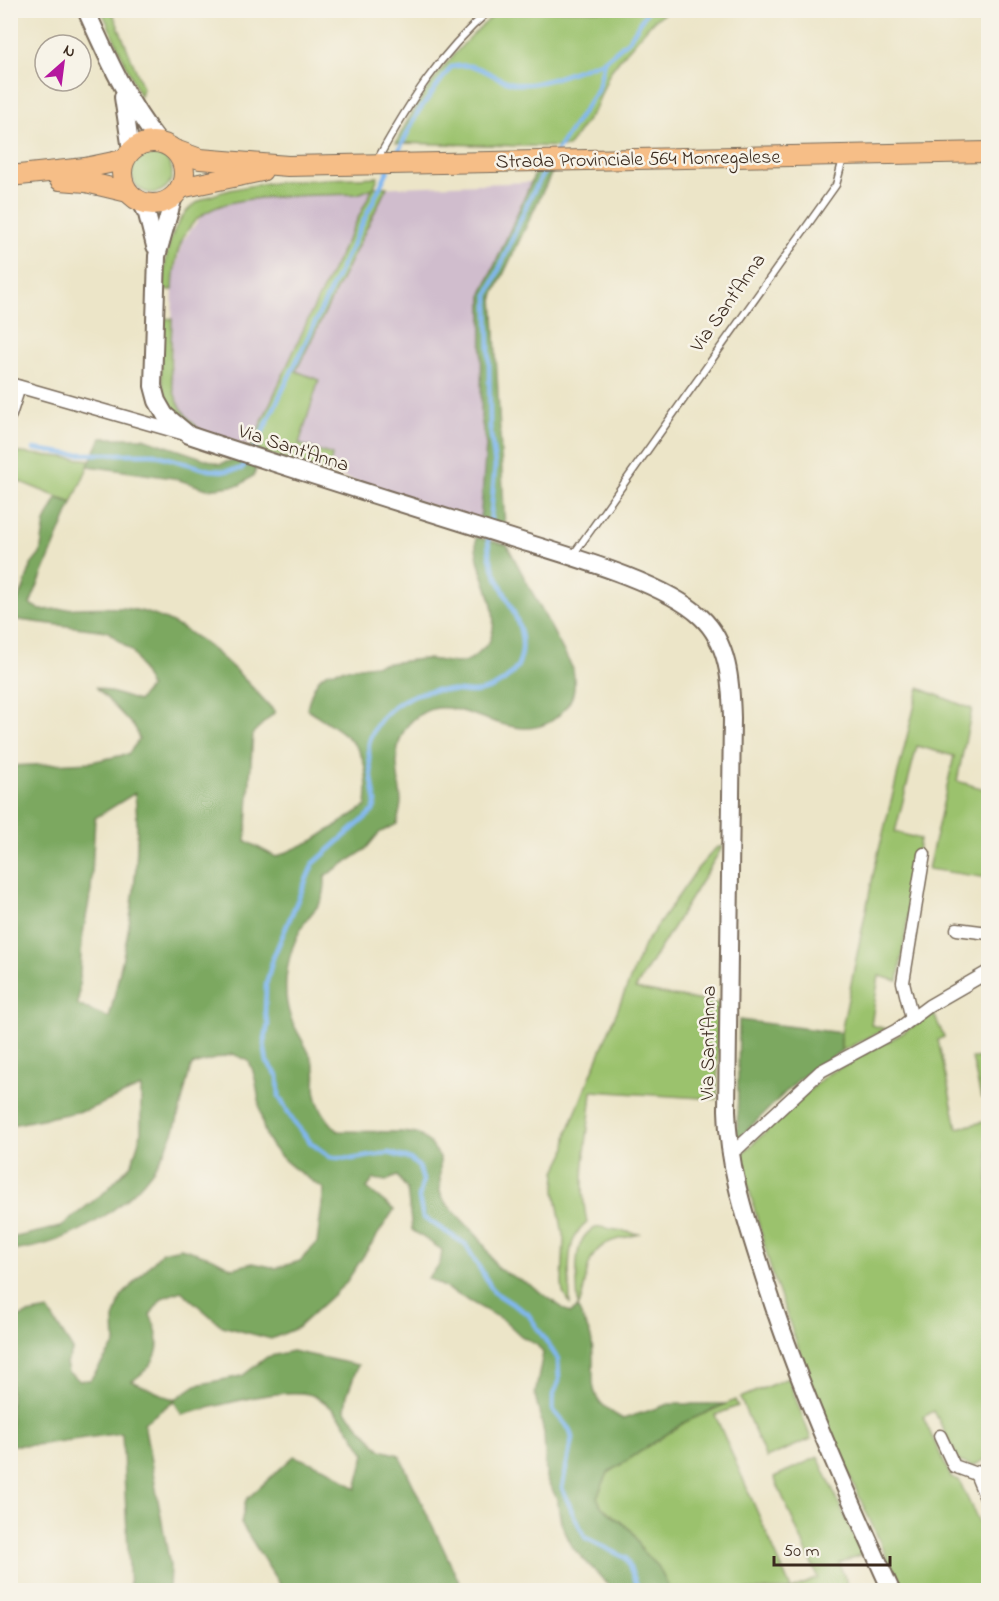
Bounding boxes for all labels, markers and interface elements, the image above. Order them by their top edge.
north arrow [33,33,93,93]
text: N [59,38,80,65]
street label: Strada Provinciale 564 Monregalese [495,144,781,178]
street label: Via Sant'Anna [684,248,774,360]
street label: Via Sant'Anna [233,418,352,481]
street label: Via Sant'Anna [694,985,725,1102]
scale bar [774,1529,890,1567]
text: 50 m [783,1539,820,1565]

